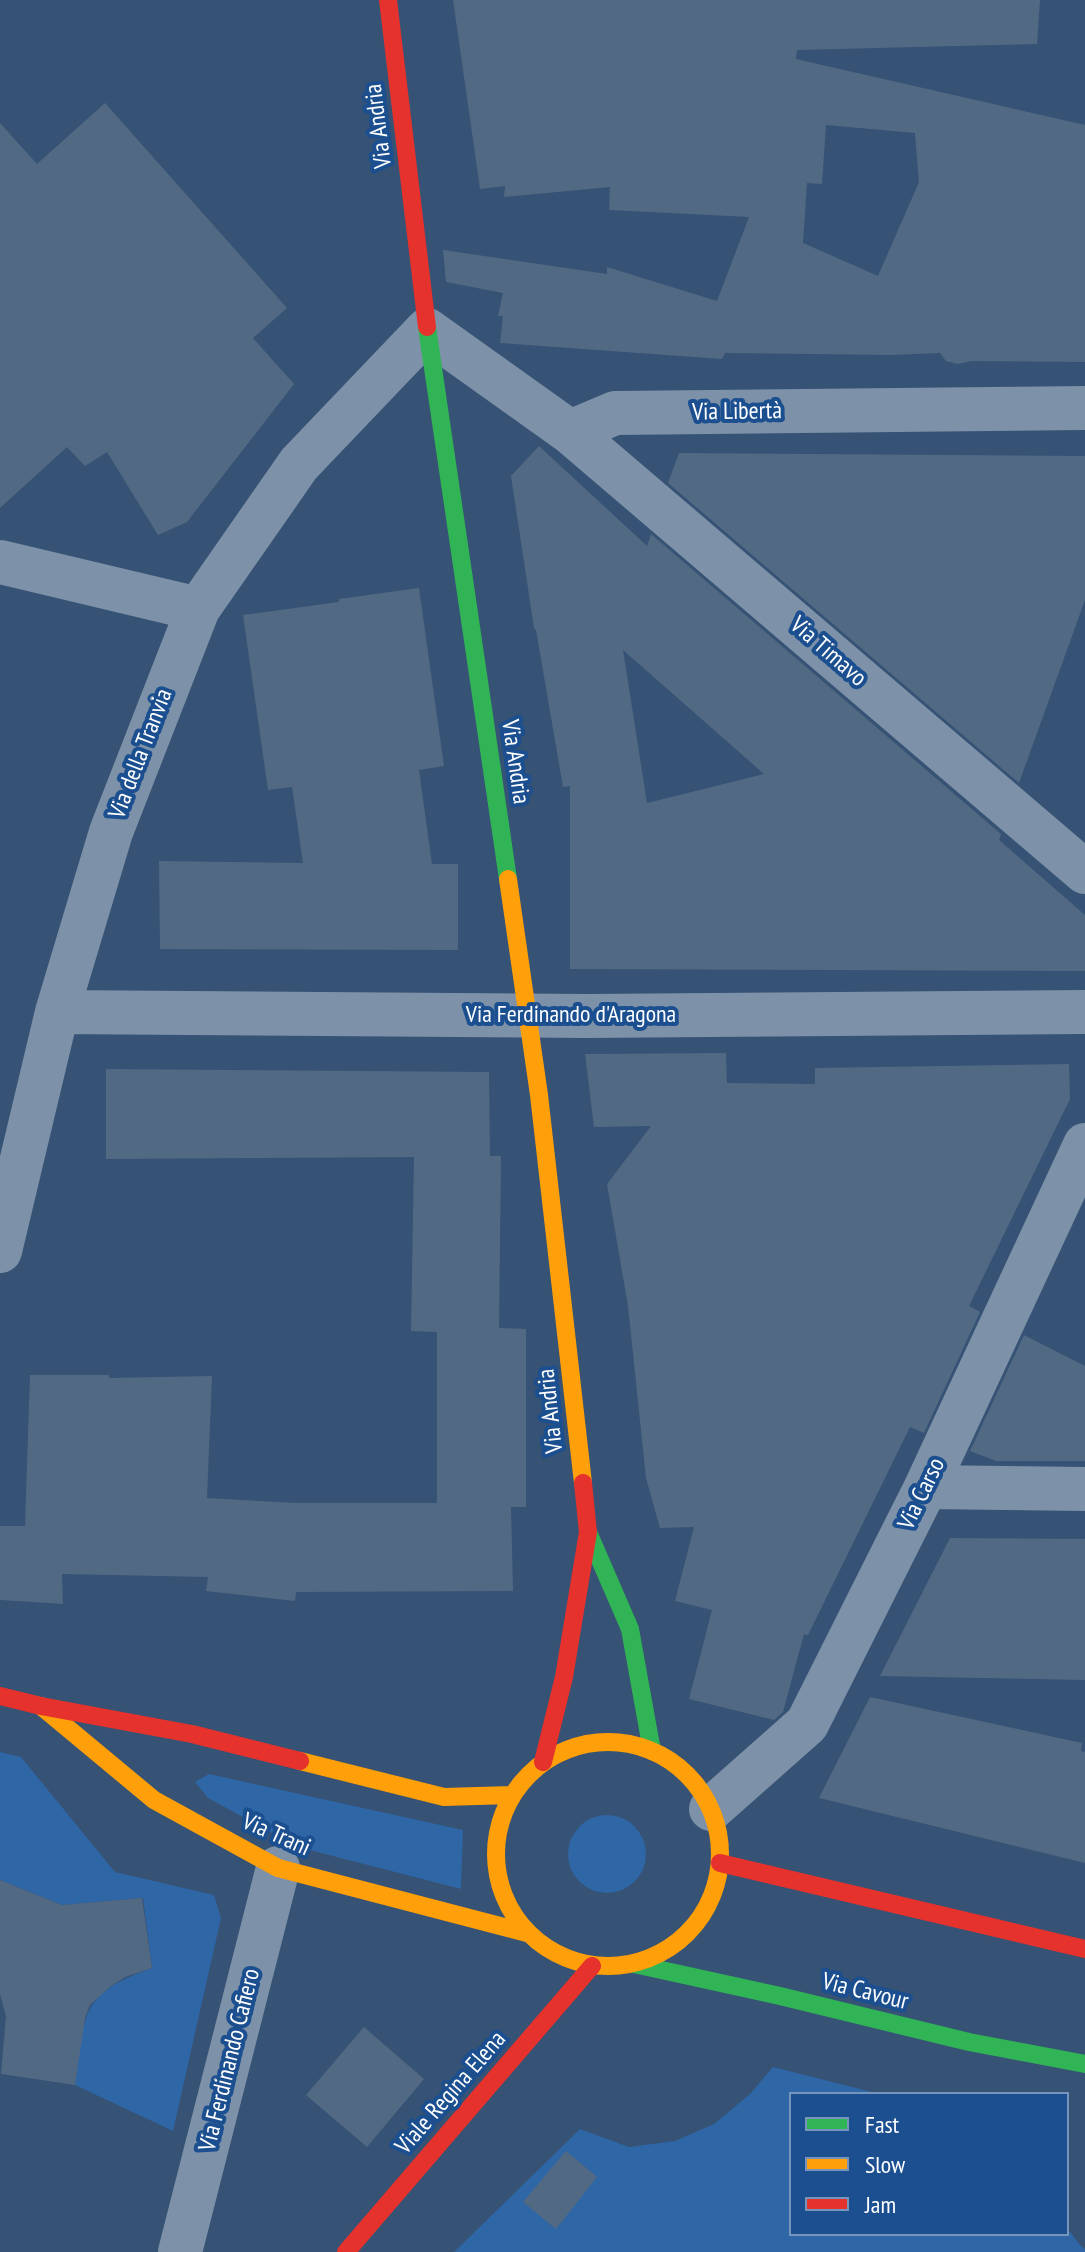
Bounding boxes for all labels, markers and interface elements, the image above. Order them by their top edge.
street label: Via Andria [360,82,398,170]
street label: Via Libertà [692,397,782,427]
street label: Via Timavo [784,611,872,693]
street label: Via della Tranvia [103,685,179,823]
street label: Via Andria [495,718,535,806]
street label: Via Ferdinando d'Aragona [466,1001,676,1029]
street label: Via Andria [532,1367,570,1455]
street label: Via Carso [892,1453,952,1535]
street label: Via Trani [237,1807,315,1863]
street label: Via Ferdinando Cafiero [193,1966,267,2154]
street label: Via Cavour [819,1967,911,2017]
street label: Viale Regina Elena [390,2026,512,2160]
legend [789,2092,1069,2236]
text: Fast [865,2109,899,2140]
text: Slow [865,2149,905,2180]
text: Jam [865,2189,896,2220]

